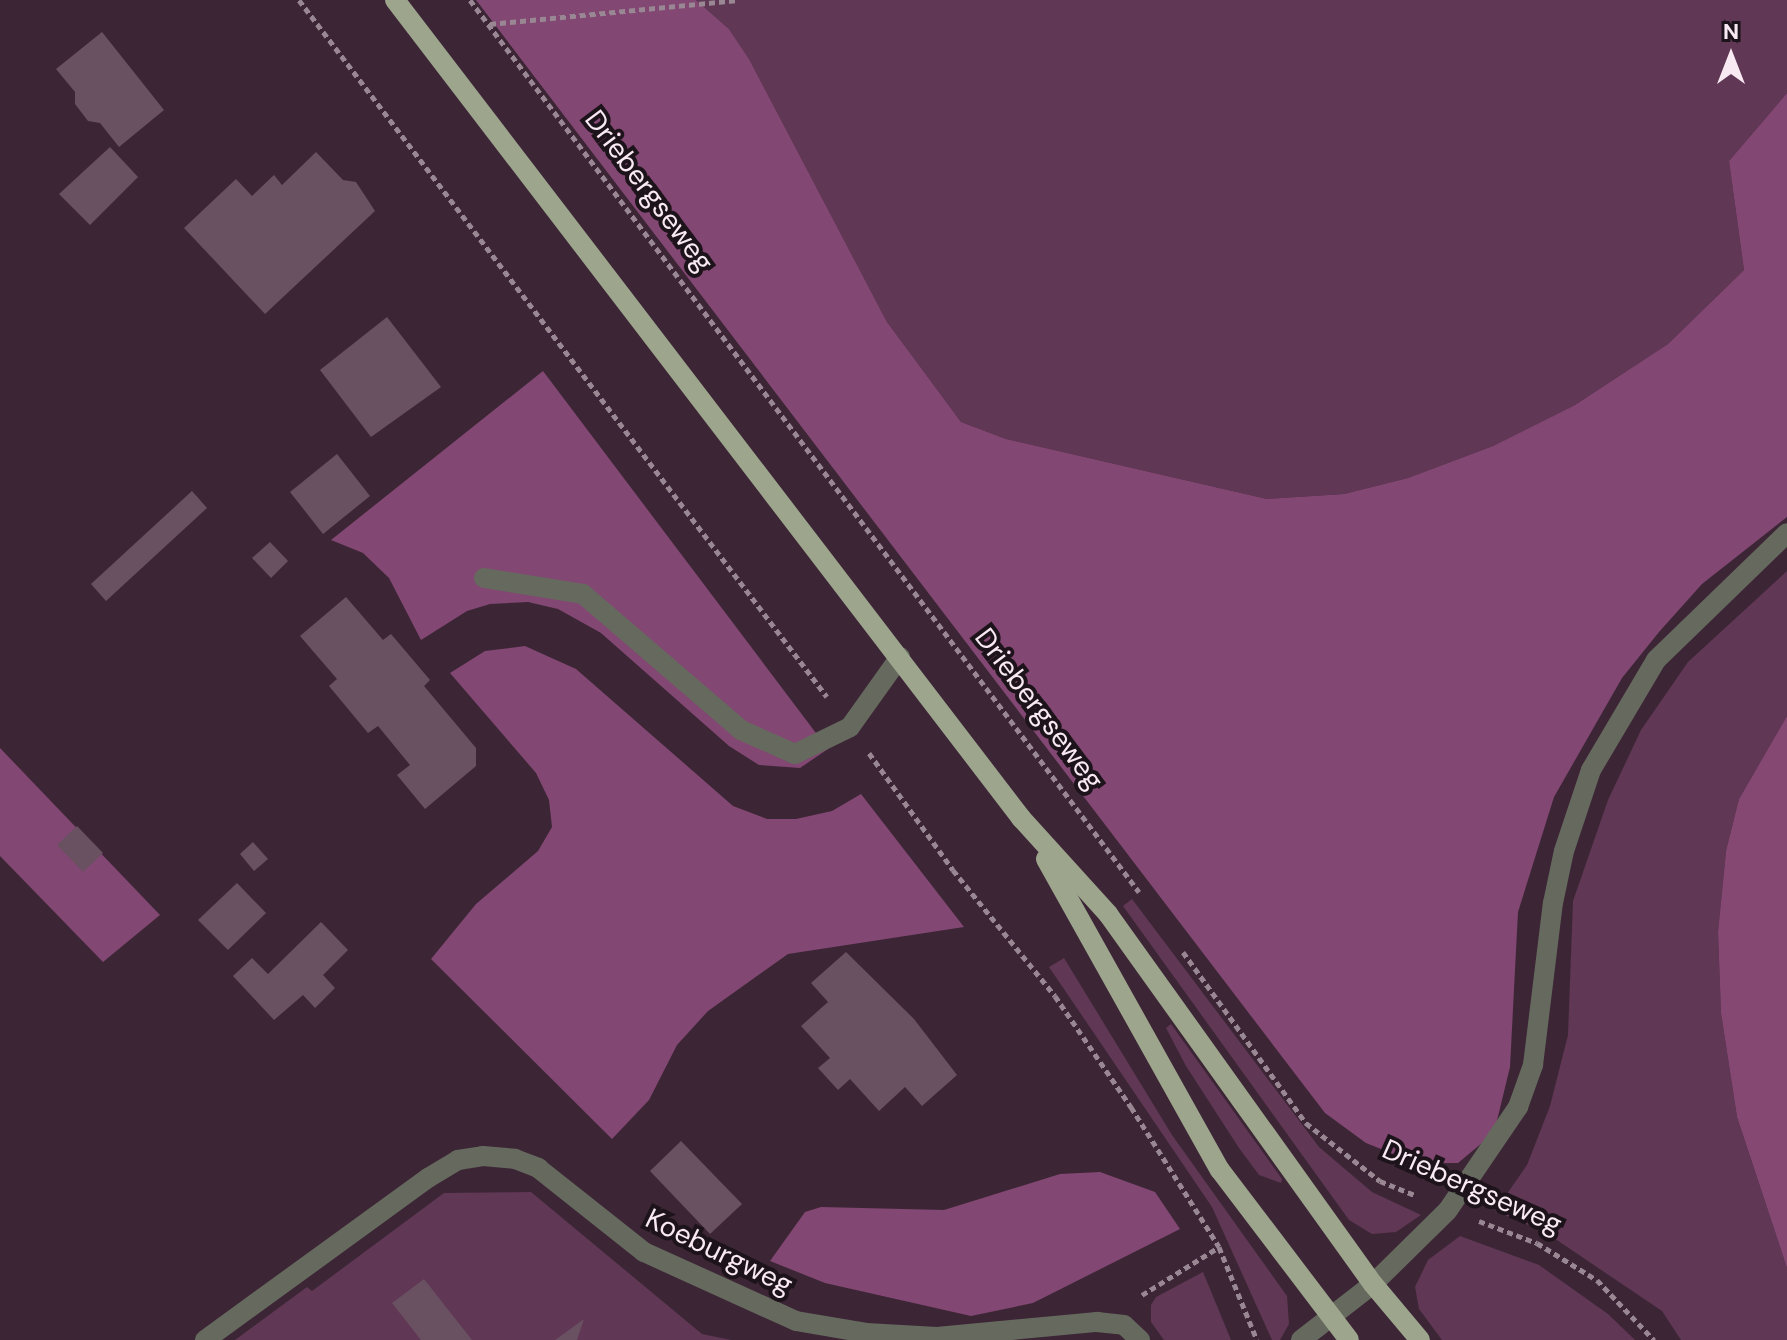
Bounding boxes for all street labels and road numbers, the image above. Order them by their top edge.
street label: Driebergseweg [578,104,720,278]
street label: Driebergseweg [968,622,1110,796]
street label: Driebergseweg [1377,1132,1567,1242]
street label: Koeburgweg [640,1202,798,1302]

